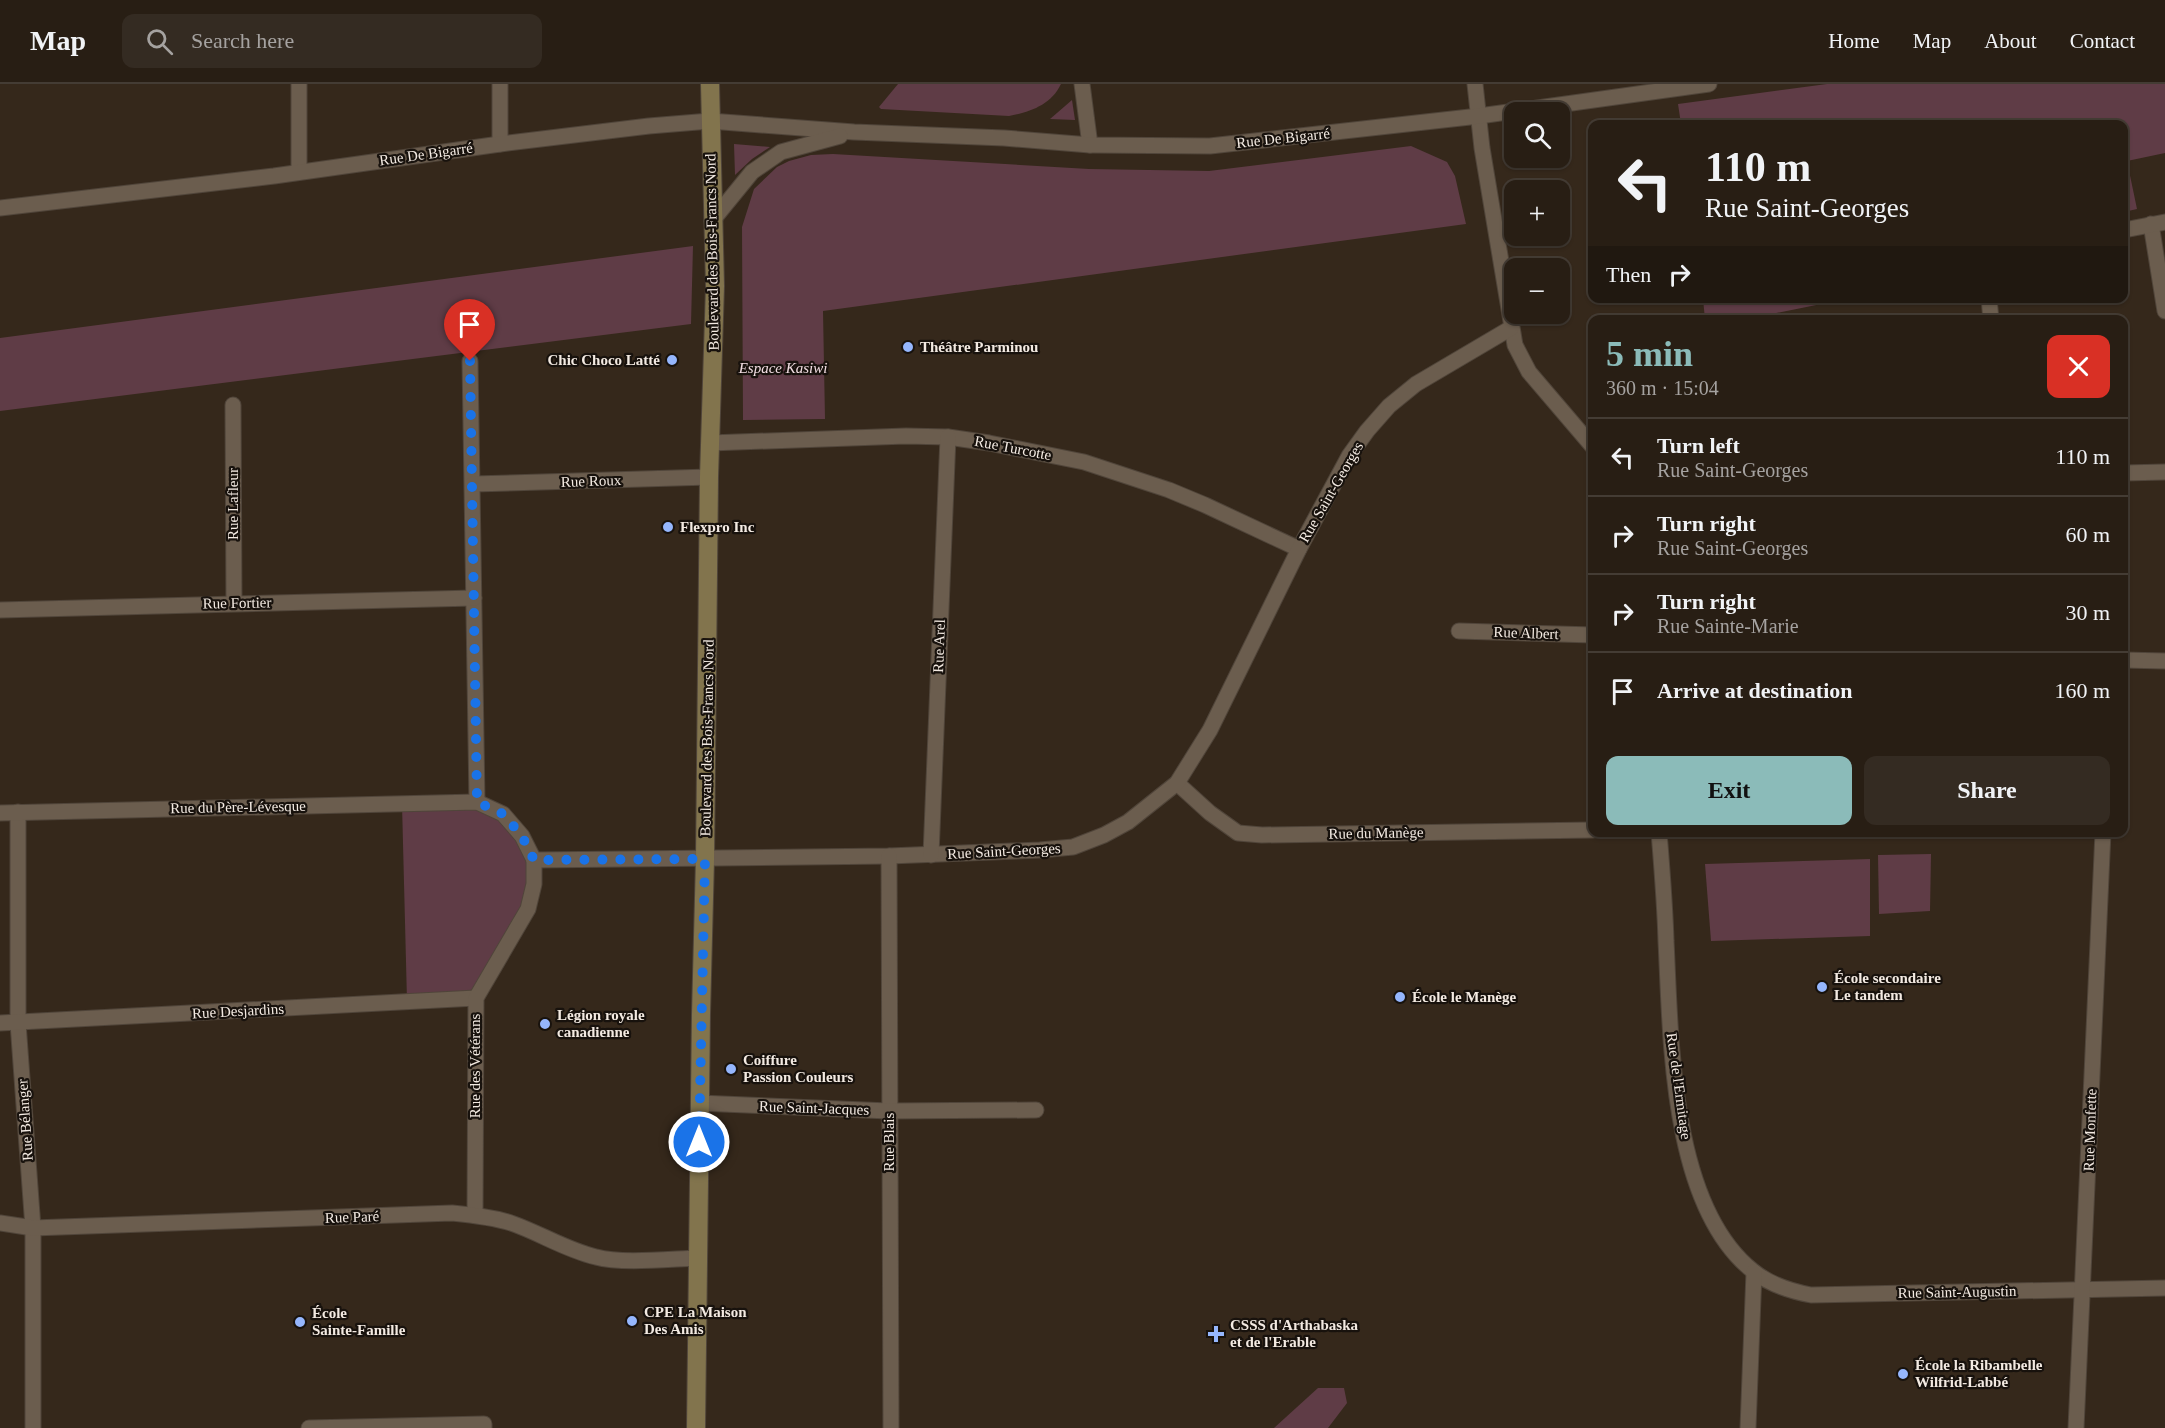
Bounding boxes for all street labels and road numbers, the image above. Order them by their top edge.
street label: Rue De Bigarré [1235,125,1331,151]
street label: Rue De Bigarré [378,139,474,168]
street label: Boulevard des Bois-Francs Nord [702,153,722,351]
street label: Rue Turcotte [973,433,1053,463]
street label: Rue Saint-Georges [1296,439,1366,545]
street label: Rue Lafleur [225,468,241,540]
street label: Rue Roux [561,472,622,490]
street label: Rue Fortier [202,594,272,612]
street label: Rue Arel [930,619,948,673]
street label: Rue Albert [1493,624,1560,642]
street label: Boulevard des Bois-Francs Nord [697,639,717,837]
street label: Rue du Père-Lévesque [170,798,306,816]
street label: Rue du Manège [1328,824,1424,842]
street label: Rue Saint-Georges [947,840,1061,862]
street label: Rue Desjardins [192,1001,285,1021]
street label: Rue des Vétérans [467,1013,483,1118]
street label: Rue de l'Ermitage [1664,1032,1694,1141]
street label: Rue Bélanger [14,1079,36,1161]
street label: Rue Monfette [2081,1088,2099,1172]
street label: Rue Saint-Jacques [759,1098,870,1118]
street label: Rue Blais [881,1112,897,1171]
street label: Rue Paré [324,1208,380,1226]
street label: Rue Saint-Augustin [1897,1283,2017,1301]

